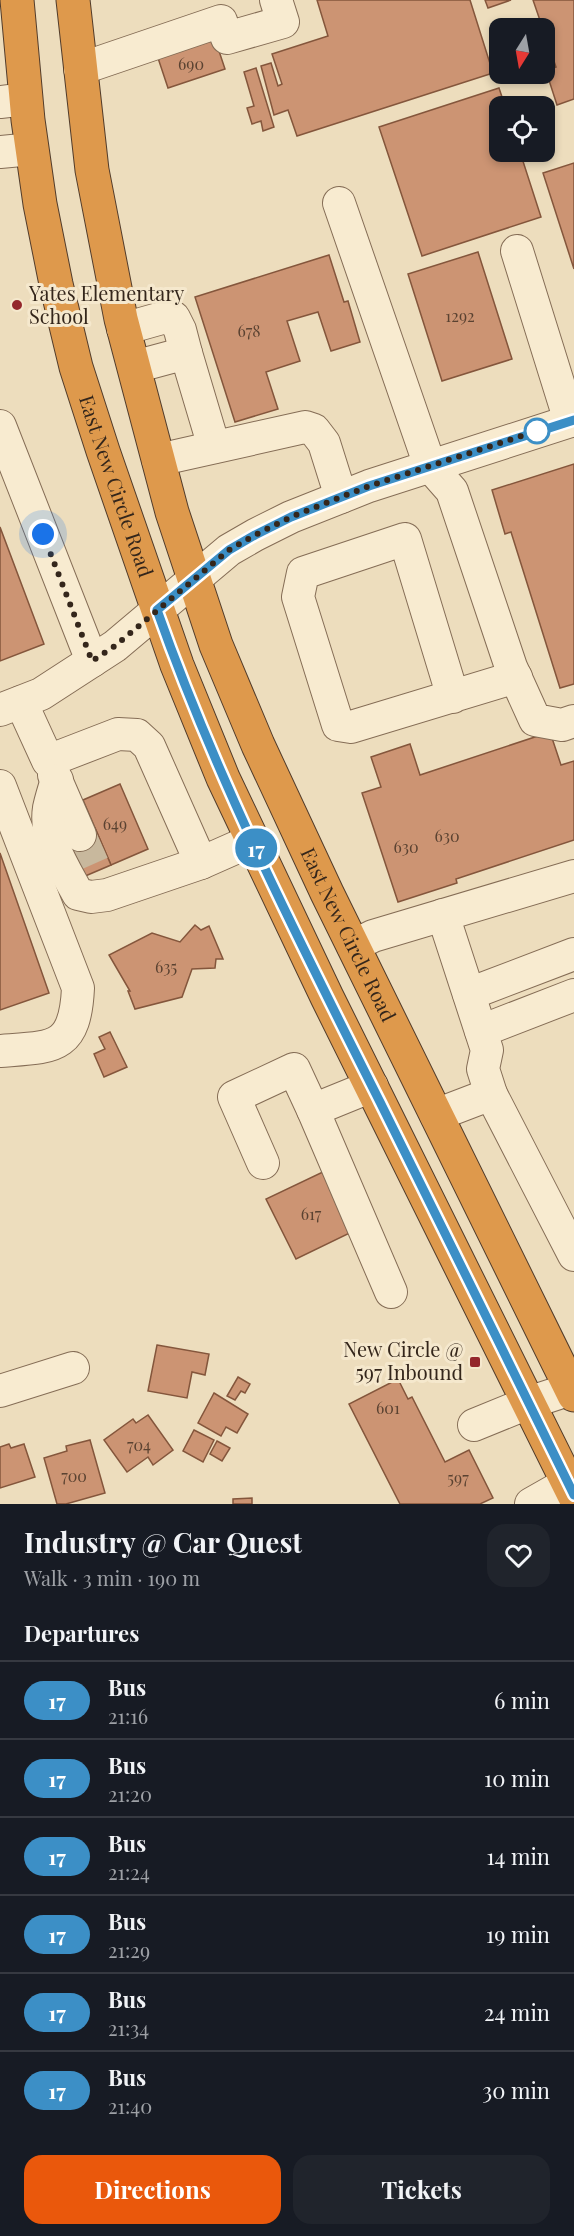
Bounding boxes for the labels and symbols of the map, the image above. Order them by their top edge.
north arrow [489,18,555,84]
house number: 690 [178,53,204,74]
place label: Yates Elementary School [28,279,184,329]
marker: Yates Elementary School [10,298,24,312]
house number: 1292 [445,305,475,326]
house number: 678 [237,320,261,341]
street label: East New Circle Road [74,391,161,581]
unlabelled marker [524,418,550,444]
your location [28,519,58,549]
house number: 649 [103,813,127,834]
house number: 630 [434,825,460,846]
line badge: 17 [229,828,283,868]
house number: 630 [393,836,419,857]
street label: East New Circle Road [296,843,403,1026]
house number: 635 [155,956,177,977]
house number: 617 [301,1203,322,1224]
place label: New Circle @ 597 Inbound [343,1335,463,1385]
marker: New Circle @ 597 Inbound [468,1355,482,1369]
house number: 601 [376,1397,400,1418]
house number: 704 [127,1434,151,1455]
house number: 700 [61,1465,87,1486]
house number: 597 [447,1467,469,1488]

